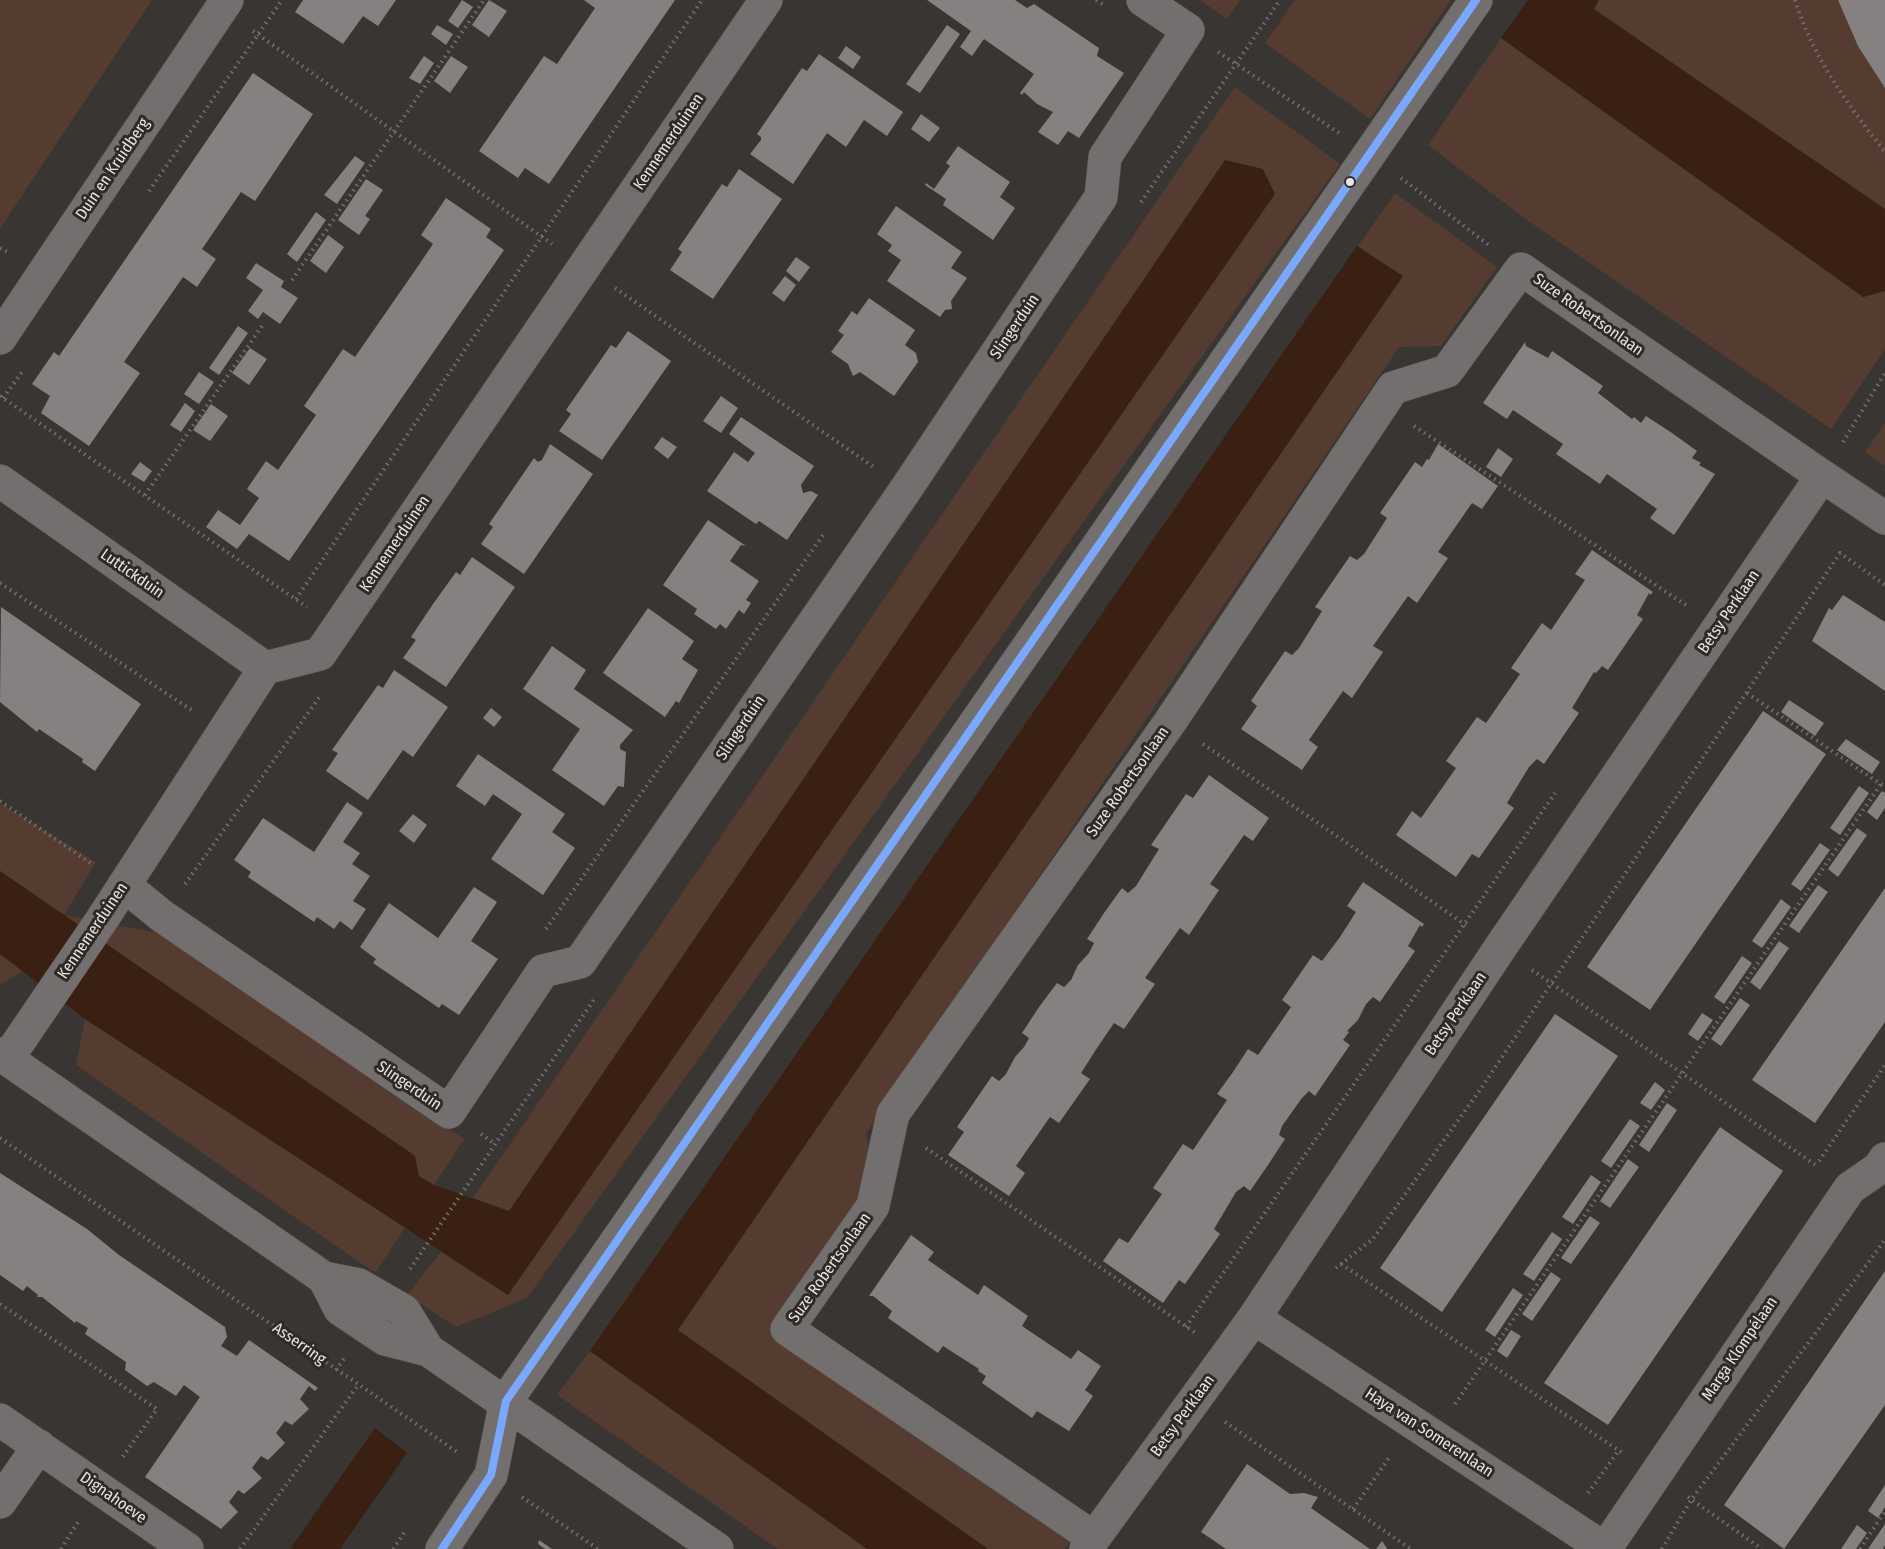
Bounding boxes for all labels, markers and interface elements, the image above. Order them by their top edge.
street label: Kennemerduinen [630,90,708,194]
street label: Duin en Kruidberg [72,115,154,223]
unlabelled marker [1344,176,1356,188]
street label: Suze Robertsonlaan [1529,270,1647,360]
street label: Slingerduin [986,291,1044,363]
street label: Kennemerduinen [356,492,434,596]
street label: Luttickduin [96,545,168,603]
street label: Betsy Perklaan [1694,567,1764,657]
street label: Slingerduin [712,692,770,764]
street label: Suze Robertsonlaan [1083,723,1173,841]
street label: Kennemerduinen [54,879,132,983]
street label: Betsy Perklaan [1421,969,1491,1059]
street label: Slingerduin [373,1057,445,1115]
street label: Suze Robertsonlaan [785,1209,875,1327]
street label: Marga Klompélaan [1698,1293,1782,1405]
street label: Asserring [269,1319,329,1369]
street label: Betsy Perklaan [1147,1371,1219,1461]
street label: Haya van Somerenlaan [1361,1384,1497,1482]
street label: Dignahoeve [76,1468,150,1528]

